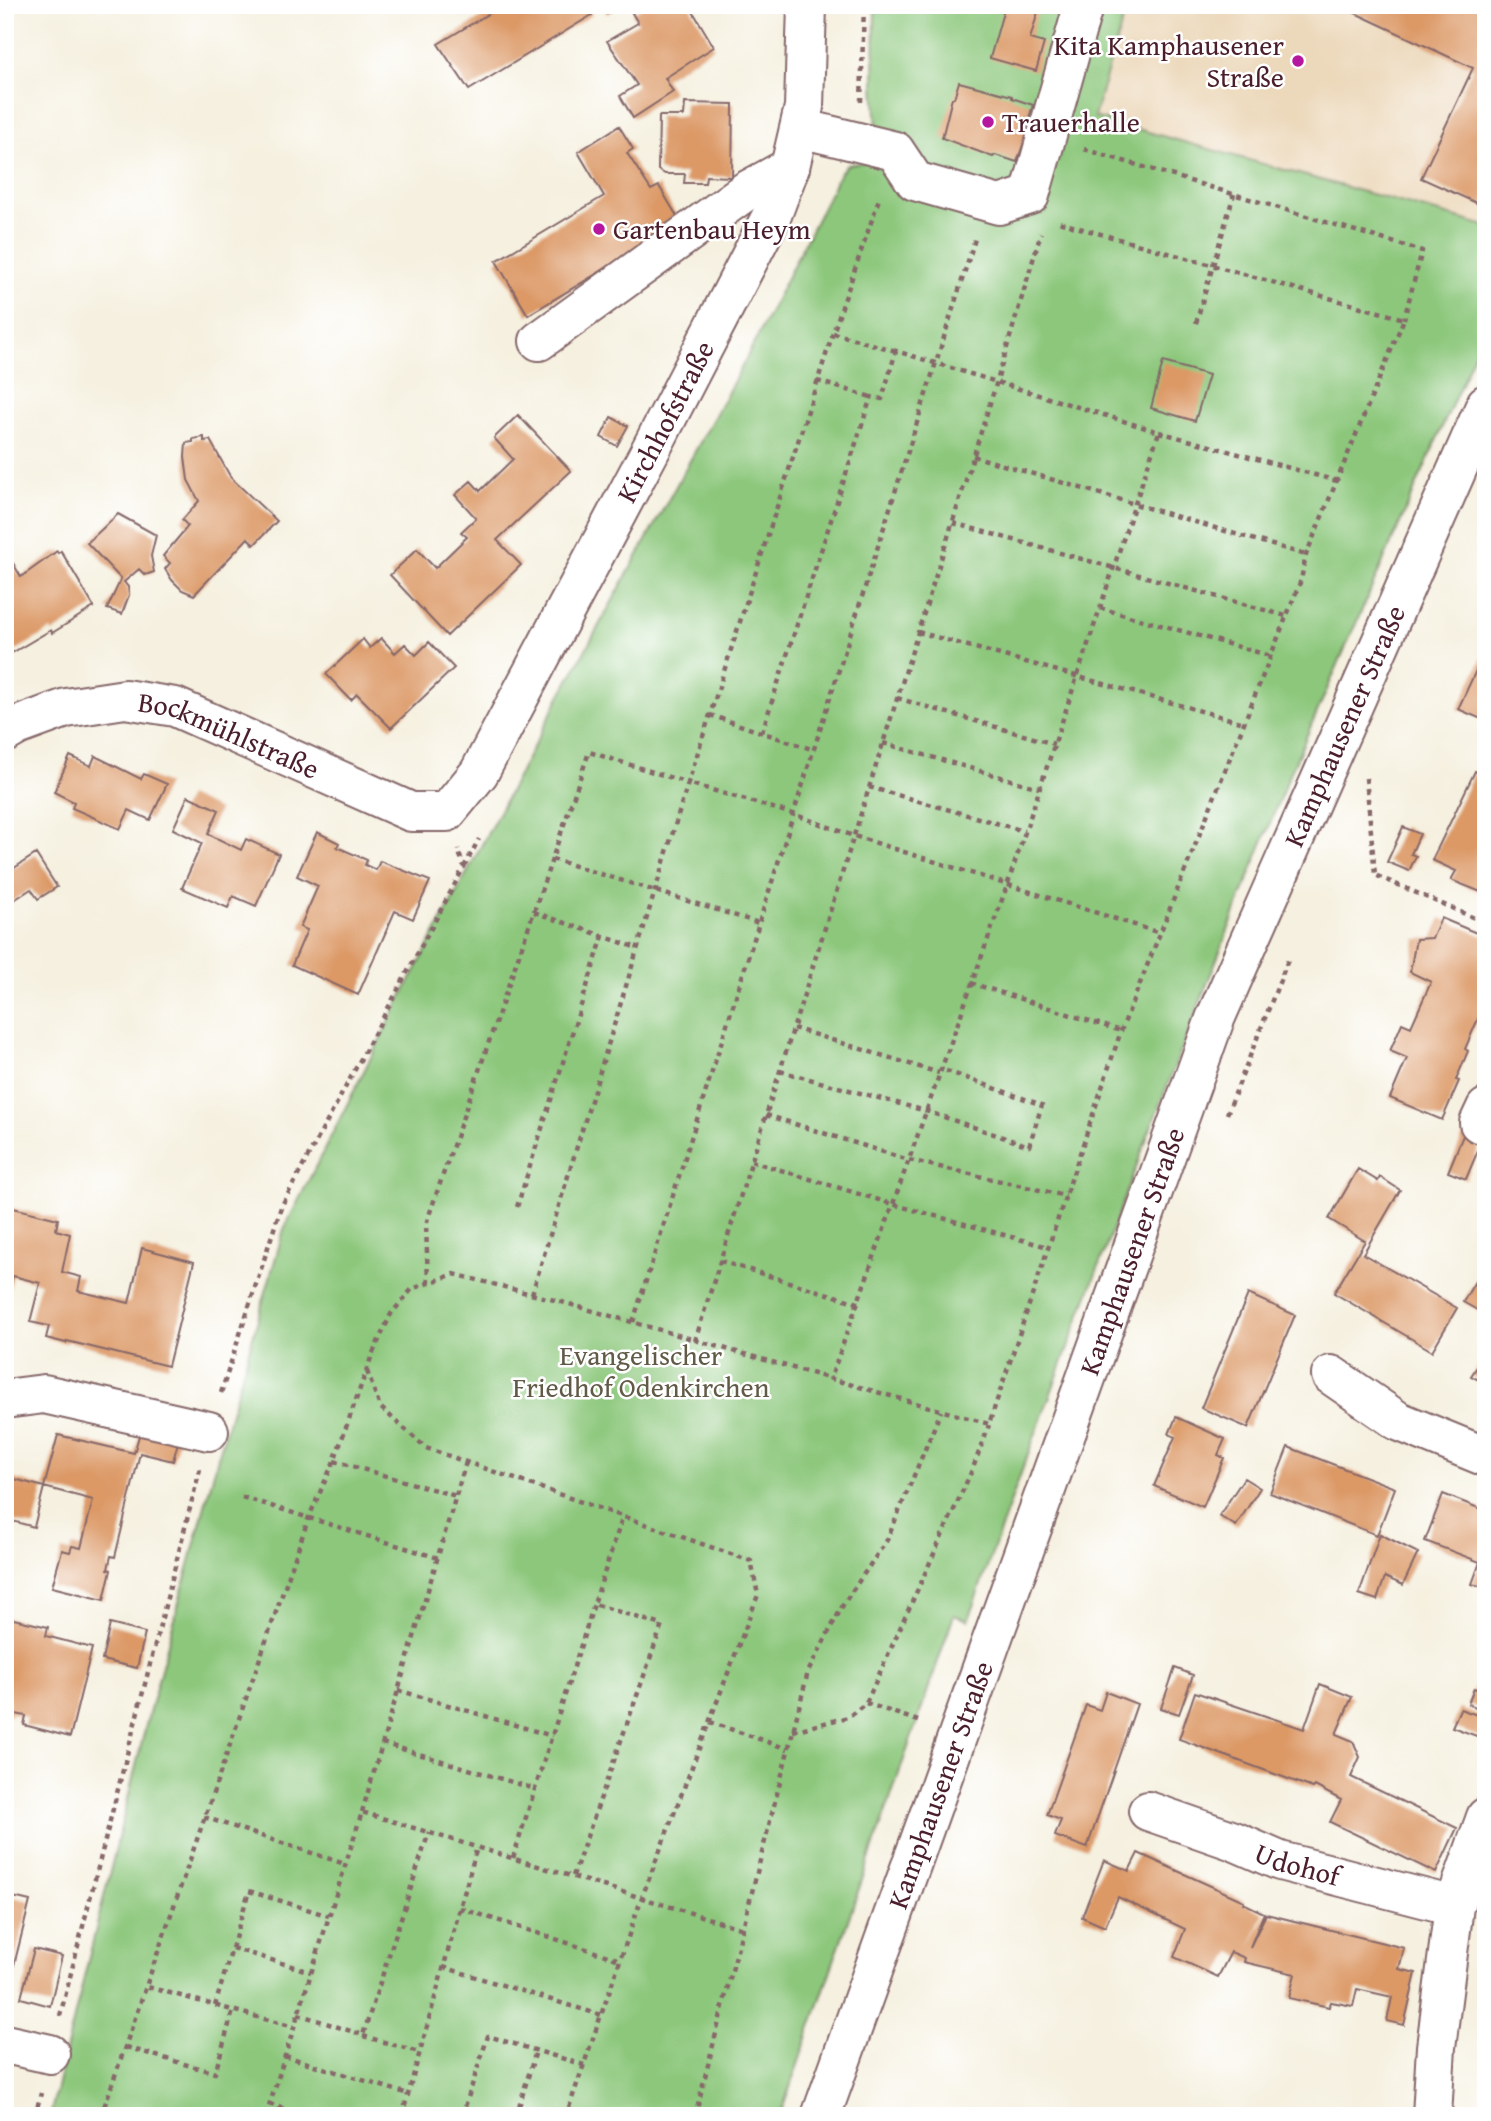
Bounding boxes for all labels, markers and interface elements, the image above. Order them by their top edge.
place label: Kita Kamphausener Straße [1054,24,1284,97]
marker: Kita Kamphausener Straße [1290,53,1306,69]
place label: Trauerhalle [1002,101,1140,142]
marker: Trauerhalle [980,114,996,130]
place label: Gartenbau Heym [613,208,811,249]
marker: Gartenbau Heym [591,221,607,237]
street label: Kirchhofstraße [605,333,724,509]
street label: Kamphausener Straße [1272,598,1415,853]
street label: Bockmühlstraße [135,680,326,789]
street label: Kamphausener Straße [1068,1121,1194,1380]
park label: Evangelischer Friedhof Odenkirchen [513,1334,770,1407]
street label: Kamphausener Straße [876,1655,1003,1914]
street label: Udohof [1249,1832,1347,1896]

